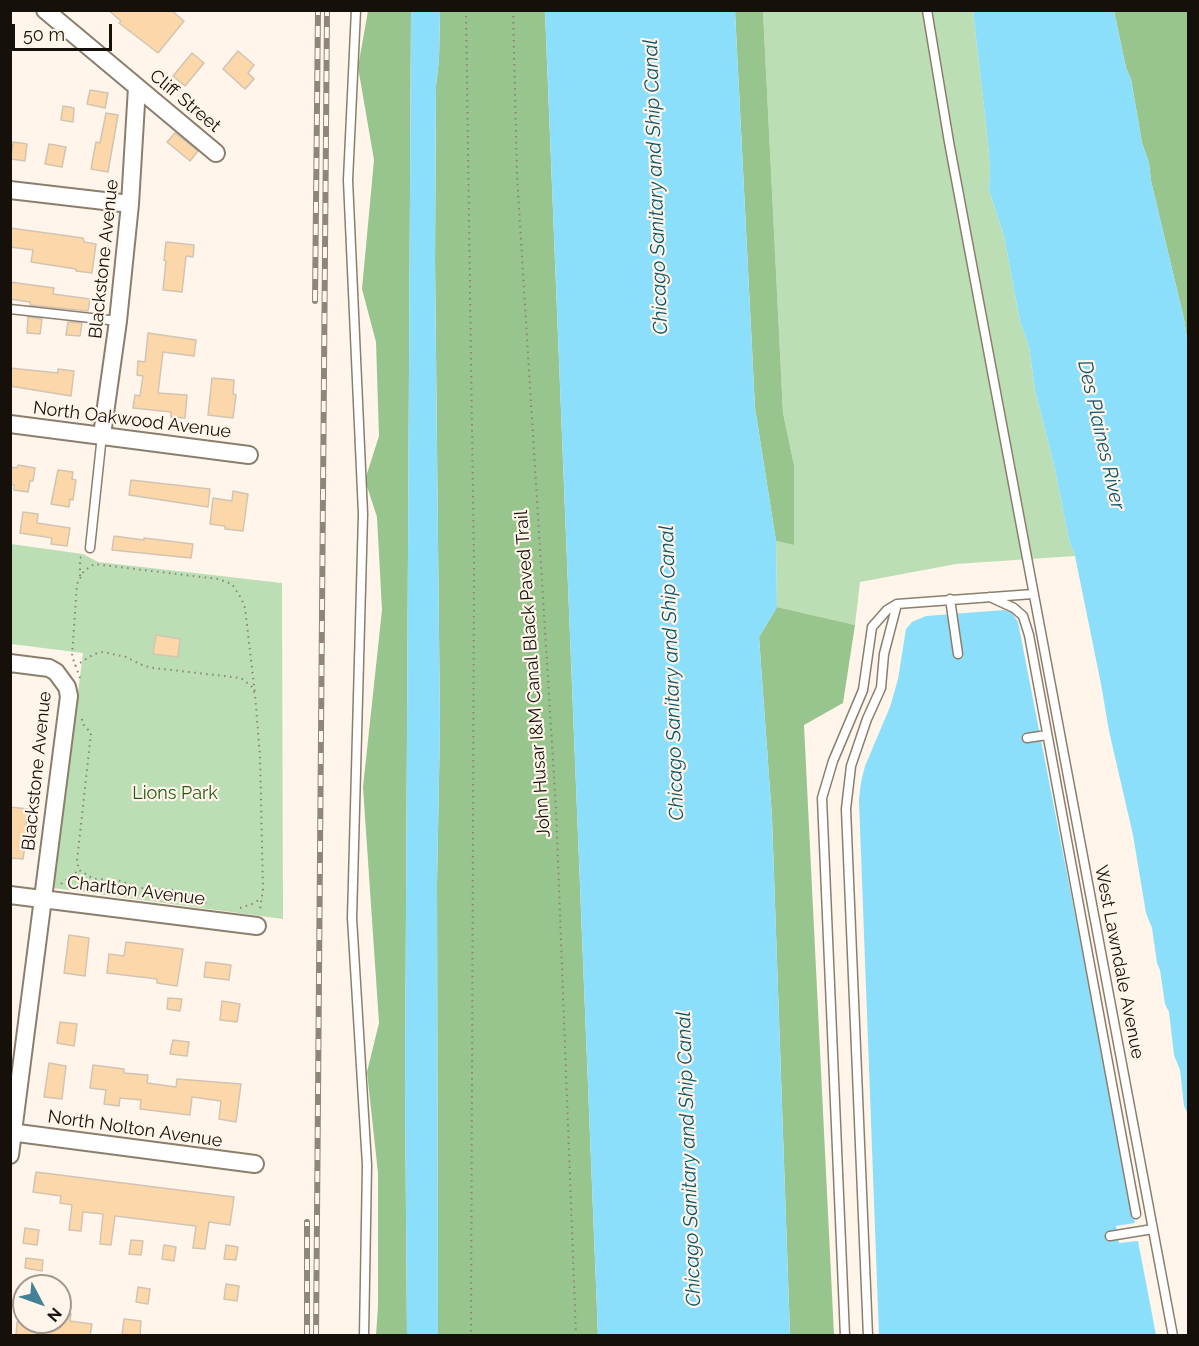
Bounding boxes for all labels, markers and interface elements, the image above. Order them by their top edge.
scale bar [15,12,116,50]
text: 50 m [23,24,65,45]
water label: Chicago Sanitary and Ship Canal [639,39,673,335]
street label: Cliff Street [145,65,225,137]
street label: Blackstone Avenue [85,178,123,340]
water label: Des Plaines River [1072,358,1130,512]
street label: North Oakwood Avenue [32,397,232,443]
street label: John Husar I&M Canal Black Paved Trail [511,510,555,838]
water label: Chicago Sanitary and Ship Canal [655,525,689,821]
street label: Blackstone Avenue [18,690,56,852]
park label: Lions Park [132,783,218,805]
street label: West Lawndale Avenue [1090,863,1148,1061]
street label: Charlton Avenue [66,872,206,910]
water label: Chicago Sanitary and Ship Canal [672,1011,706,1307]
street label: North Nolton Avenue [46,1106,224,1152]
north arrow [12,1274,72,1334]
text: N [43,1304,66,1326]

